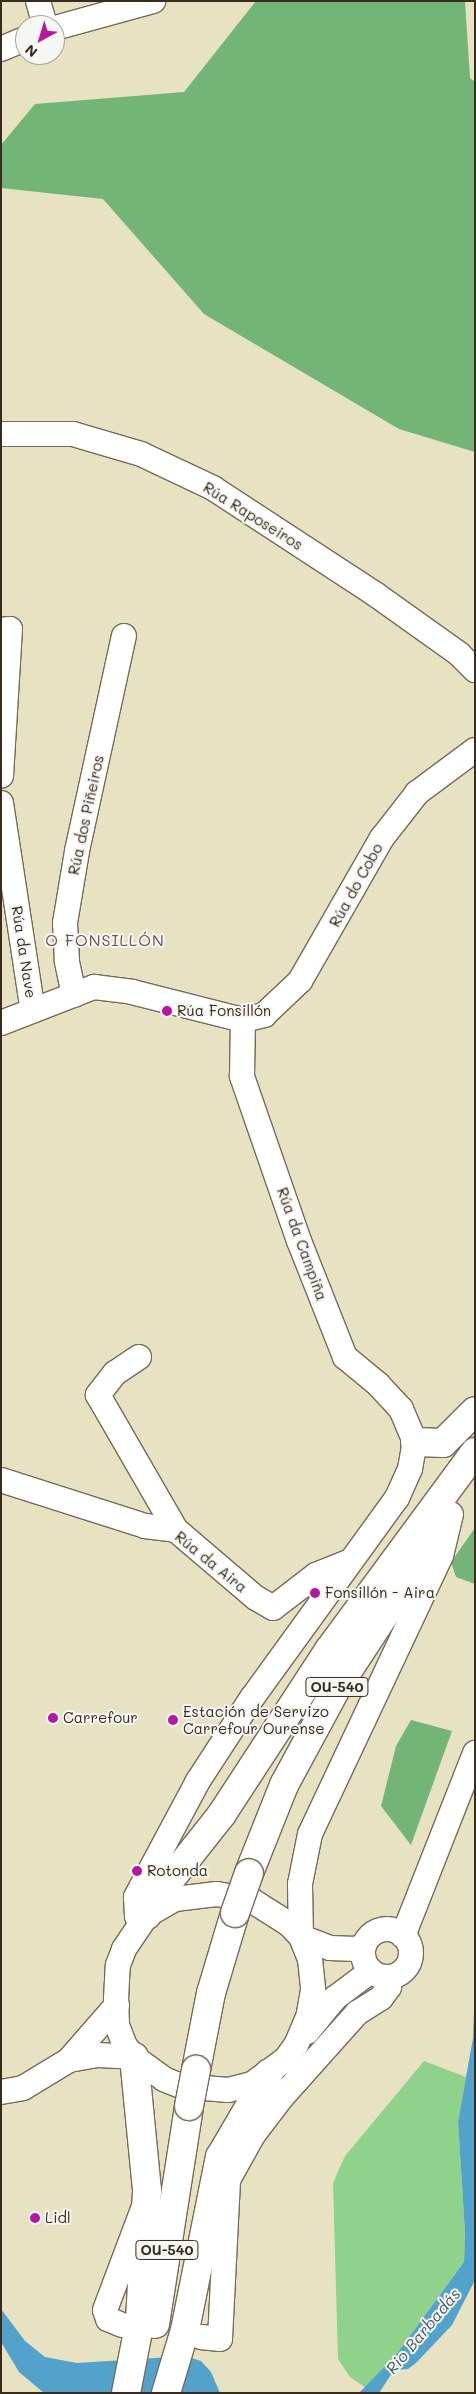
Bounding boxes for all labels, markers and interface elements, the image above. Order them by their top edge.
north arrow [15,15,65,65]
text: N [21,41,41,62]
street label: Rúa Raposeiros [200,478,306,554]
street label: Rúa dos Piñeiros [65,753,107,877]
street label: Rúa do Cobo [326,840,386,930]
street label: Rúa da Nave [8,905,40,999]
district label: O FONSILLÓN [44,930,166,950]
place label: Rúa Fonsillón [177,1002,271,1020]
marker: Rúa Fonsillón [161,1005,173,1017]
street label: Rúa da Campiña [273,1185,331,1303]
street label: Rúa da Aira [171,1527,251,1597]
place label: Fonsillón - Aira [325,1584,435,1602]
marker: Fonsillón - Aira [309,1587,321,1599]
road number: OU-540 [304,1675,370,1698]
place label: Estación de Servizo Carrefour Ourense [183,1702,329,1737]
place label: Carrefour [63,1709,138,1727]
marker: Carrefour [47,1712,59,1724]
marker: Estación de Servizo Carrefour Ourense [167,1714,179,1726]
place label: Rotonda [147,1862,208,1880]
marker: Rotonda [131,1865,143,1877]
place label: Lidl [45,2209,71,2227]
marker: Lidl [29,2212,41,2224]
road number: OU-540 [134,2238,200,2262]
water label: Rio Barbadás [382,2284,464,2378]

